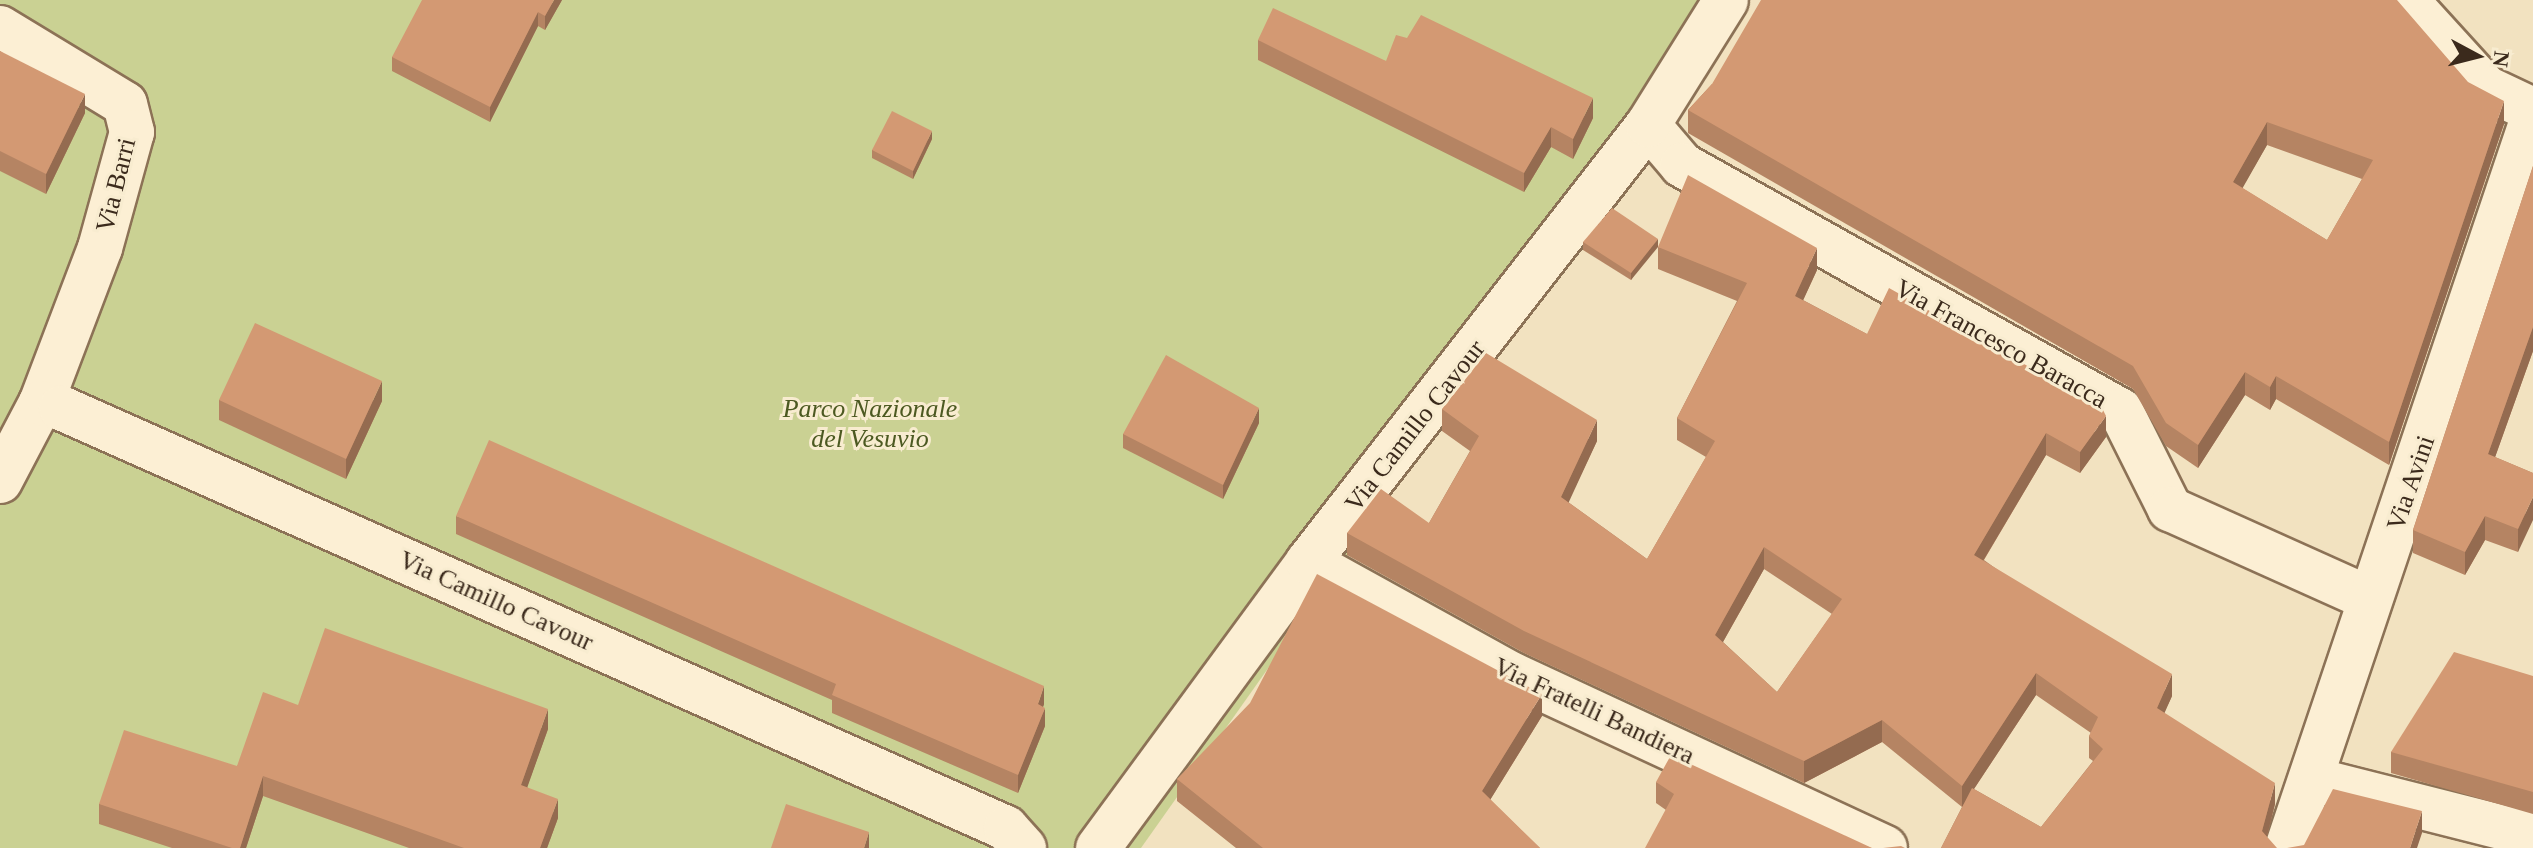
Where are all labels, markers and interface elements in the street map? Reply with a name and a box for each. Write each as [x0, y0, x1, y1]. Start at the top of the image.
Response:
north arrow [2437, 16, 2517, 96]
text: N [2488, 50, 2515, 68]
street label: Via Barri [89, 135, 143, 235]
street label: Via Francesco Baracca [1889, 273, 2113, 415]
street label: Via Camillo Cavour [1338, 334, 1492, 518]
park label: Parco Nazionale del Vesuvio [783, 393, 957, 454]
street label: Via Avini [2380, 431, 2442, 535]
street label: Via Camillo Cavour [394, 544, 598, 658]
street label: Via Fratelli Bandiera [1489, 651, 1699, 771]

